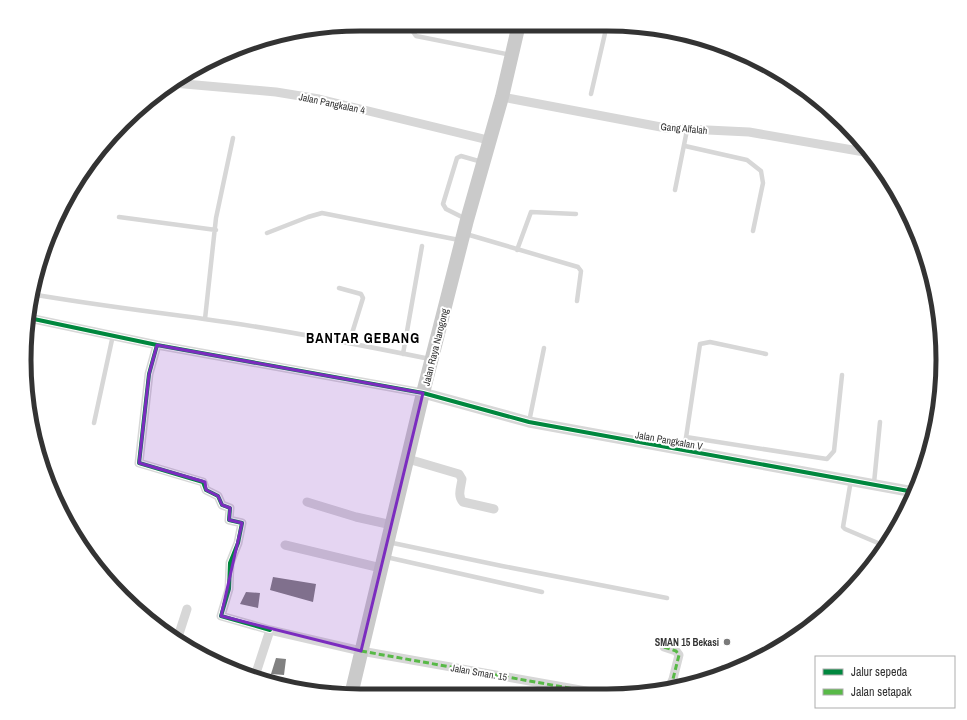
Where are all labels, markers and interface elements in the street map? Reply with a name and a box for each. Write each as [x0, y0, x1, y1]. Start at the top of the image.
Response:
street label: Jalan Pangkalan 4 [298, 90, 367, 117]
street label: Gang Alfalah [660, 120, 708, 137]
street label: Jalan Raya Narogong [420, 307, 451, 387]
district label: BANTAR GEBANG [306, 329, 420, 347]
street label: Jalan Pangkalan V [634, 428, 704, 453]
place label: SMAN 15 Bekasi [655, 636, 719, 649]
marker: SMAN 15 Bekasi [722, 637, 732, 647]
legend [815, 656, 955, 708]
street label: Jalan Sman. 15 [450, 661, 509, 684]
text: Jalur sepeda [851, 664, 908, 680]
text: Jalan setapak [851, 684, 912, 700]

